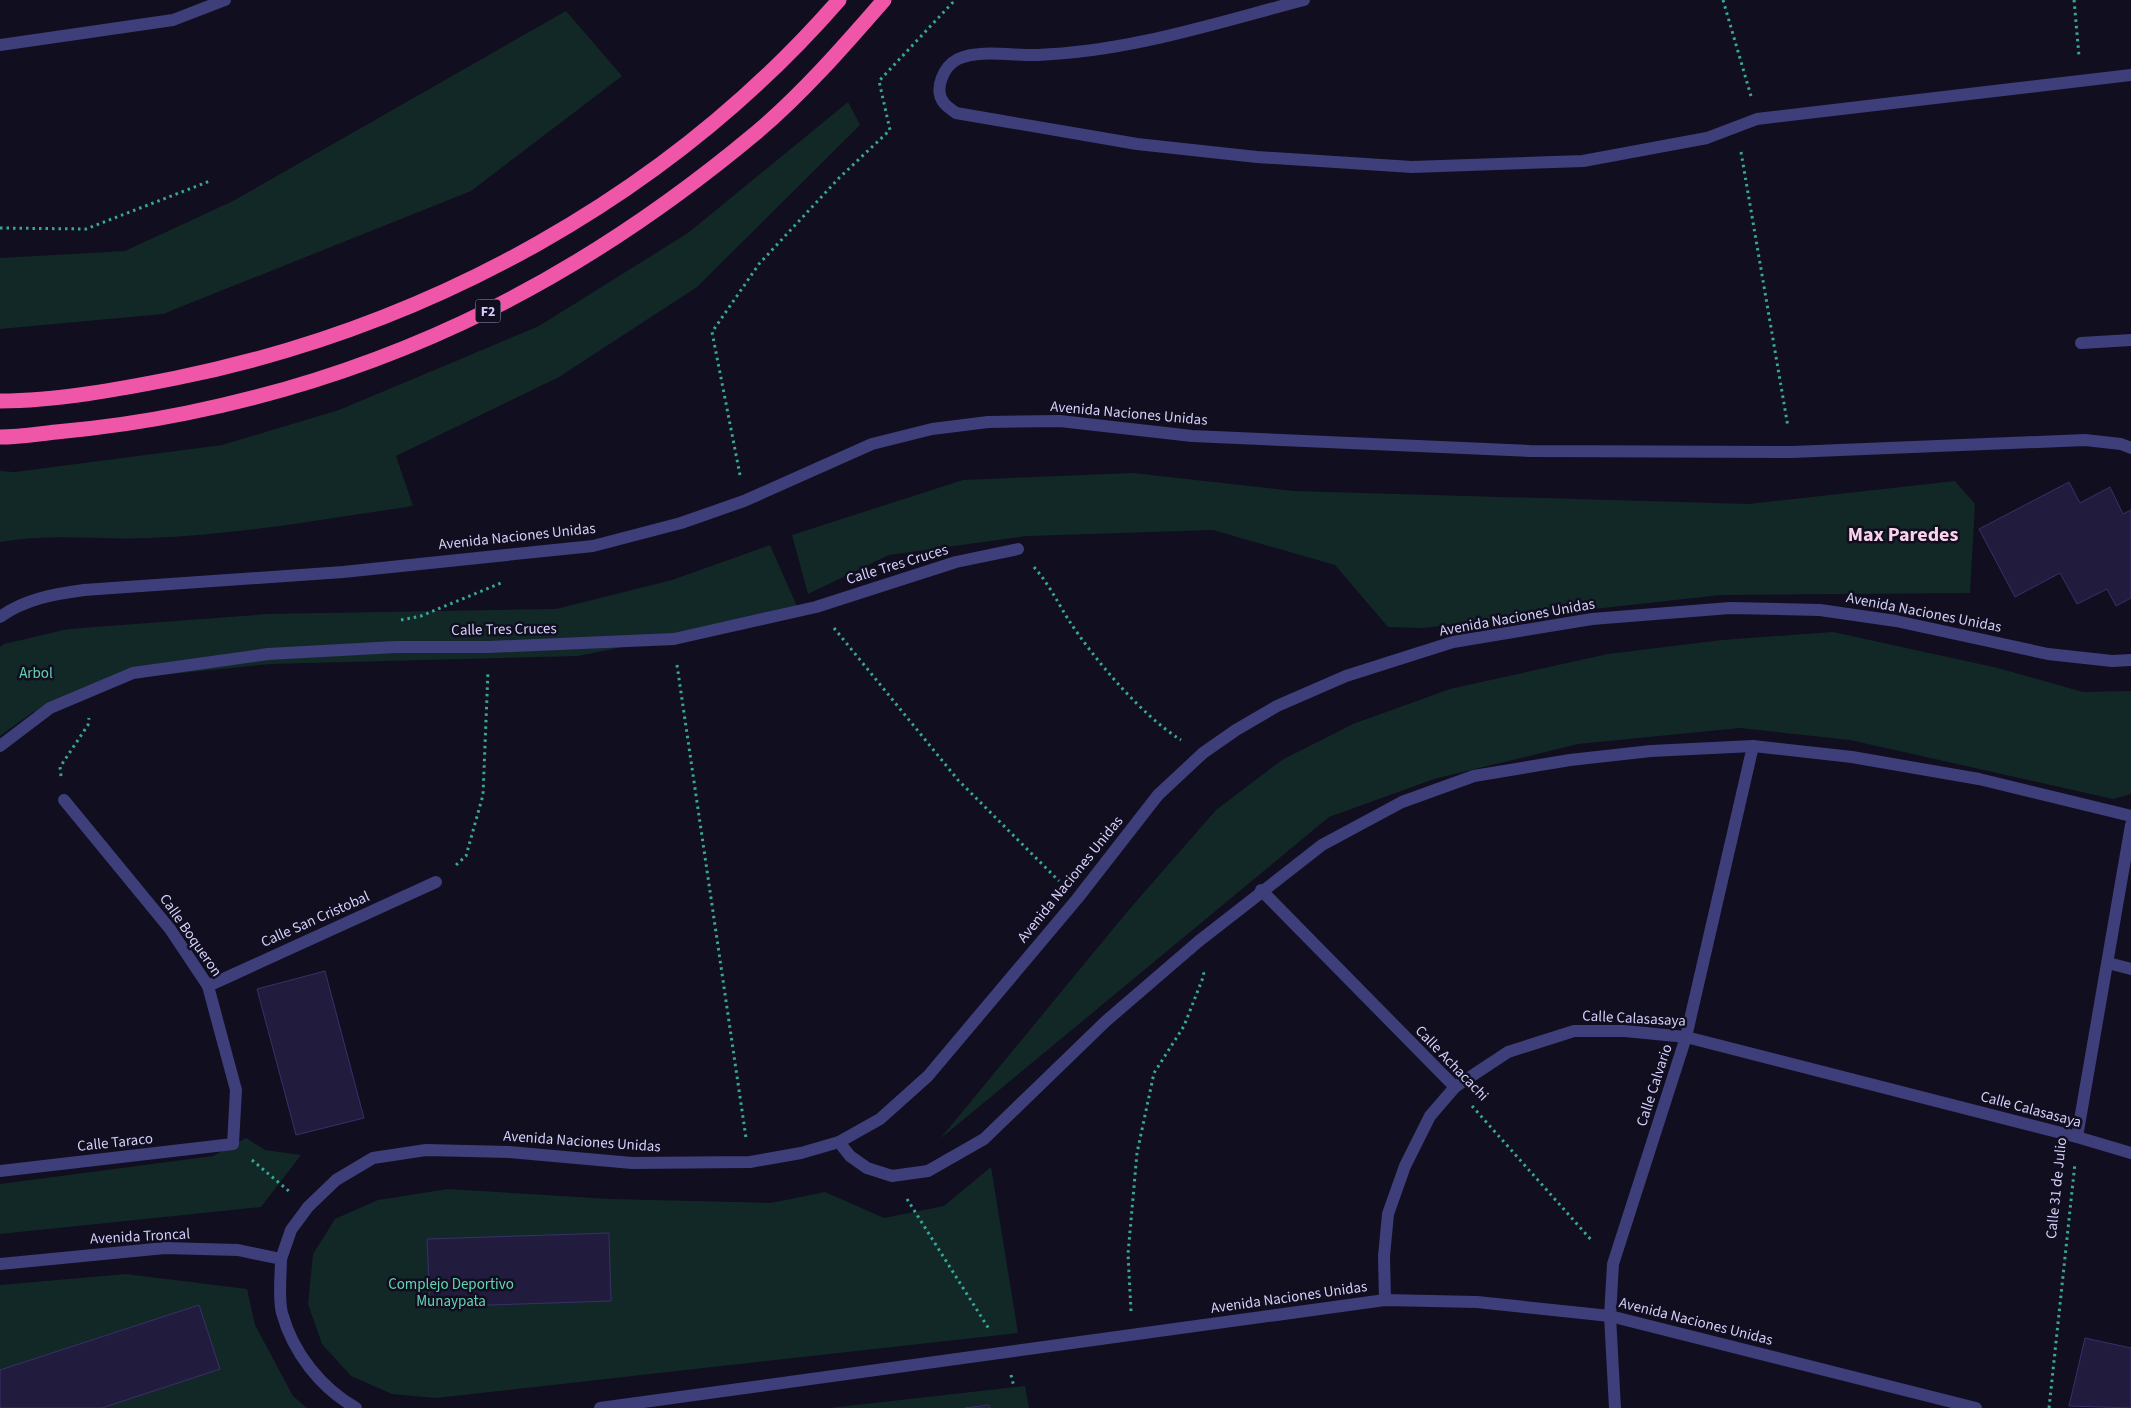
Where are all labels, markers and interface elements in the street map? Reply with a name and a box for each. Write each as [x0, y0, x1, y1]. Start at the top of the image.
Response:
road number: F2 [476, 300, 500, 322]
street label: Avenida Naciones Unidas [1049, 396, 1208, 431]
street label: Avenida Naciones Unidas [437, 518, 597, 555]
district label: Max Paredes [1848, 521, 1958, 549]
street label: Calle Tres Cruces [844, 539, 951, 590]
street label: Avenida Naciones Unidas [1844, 587, 2003, 638]
street label: Avenida Naciones Unidas [1438, 593, 1597, 642]
street label: Calle Tres Cruces [451, 618, 557, 641]
park label: Arbol [19, 663, 53, 684]
street label: Avenida Naciones Unidas [1013, 811, 1128, 947]
street label: Calle San Cristobal [258, 886, 373, 953]
street label: Calle Boqueron [154, 890, 227, 981]
street label: Calle Calasasaya [1582, 1005, 1686, 1032]
street label: Calle Achacachi [1410, 1021, 1493, 1106]
street label: Calle Calvario [1631, 1041, 1678, 1129]
street label: Calle Calasasaya [1978, 1086, 2084, 1133]
street label: Avenida Naciones Unidas [503, 1126, 661, 1157]
street label: Calle Taraco [76, 1128, 154, 1157]
street label: Calle 31 de Julio [2041, 1136, 2072, 1240]
street label: Avenida Troncal [90, 1223, 191, 1250]
park label: Complejo Deportivo Munaypata [388, 1274, 514, 1312]
street label: Avenida Naciones Unidas [1209, 1276, 1369, 1319]
street label: Avenida Naciones Unidas [1617, 1292, 1775, 1351]

